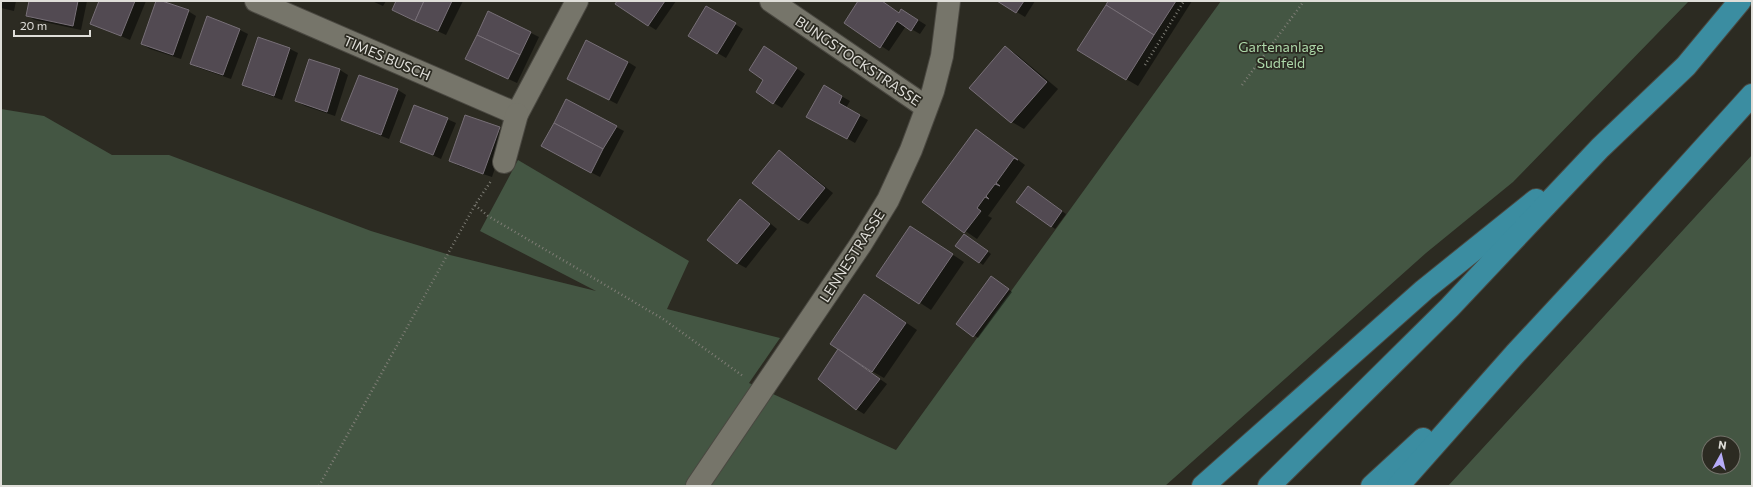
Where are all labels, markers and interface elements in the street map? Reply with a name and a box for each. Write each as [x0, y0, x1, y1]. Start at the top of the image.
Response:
scale bar [14, 12, 90, 38]
street label: BUNGSTOCKSTRASSE [792, 12, 924, 109]
text: 20 m [20, 18, 47, 32]
street label: TIMES BUSCH [341, 32, 433, 84]
park label: Gartenanlage Sudfeld [1238, 38, 1324, 71]
street label: LENNESTRASSE [815, 206, 888, 305]
north arrow [1701, 435, 1741, 475]
text: N [1717, 438, 1727, 452]

